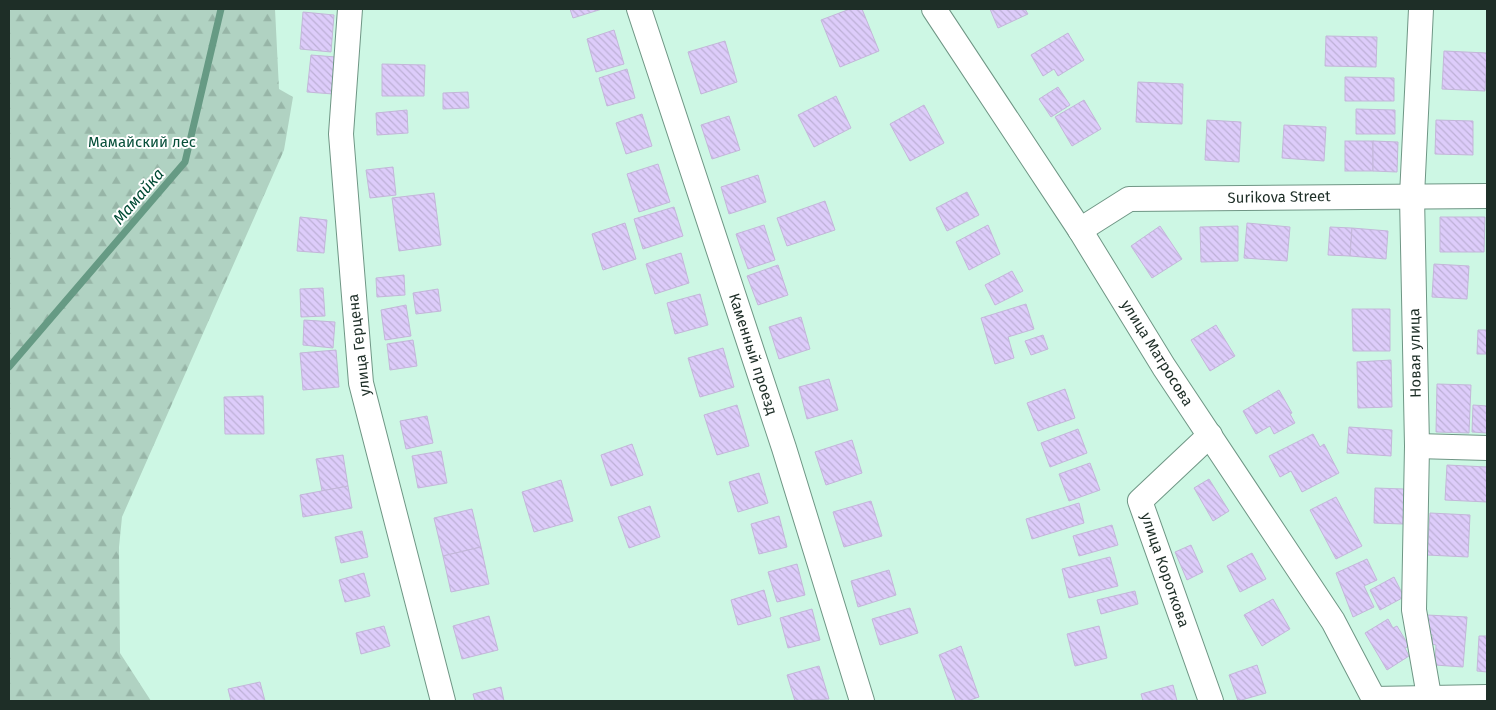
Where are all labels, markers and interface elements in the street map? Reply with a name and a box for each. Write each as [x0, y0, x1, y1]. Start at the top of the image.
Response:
park label: Мамайский лес [88, 133, 196, 151]
water label: Мамайка [109, 164, 168, 228]
street label: Surikova Street [1227, 187, 1331, 207]
street label: Каменный проезд [725, 291, 781, 417]
street label: улица Герцена [344, 293, 374, 397]
street label: улица Матросова [1117, 297, 1197, 409]
street label: Новая улица [1405, 308, 1425, 398]
street label: улица Короткова [1137, 510, 1193, 630]

